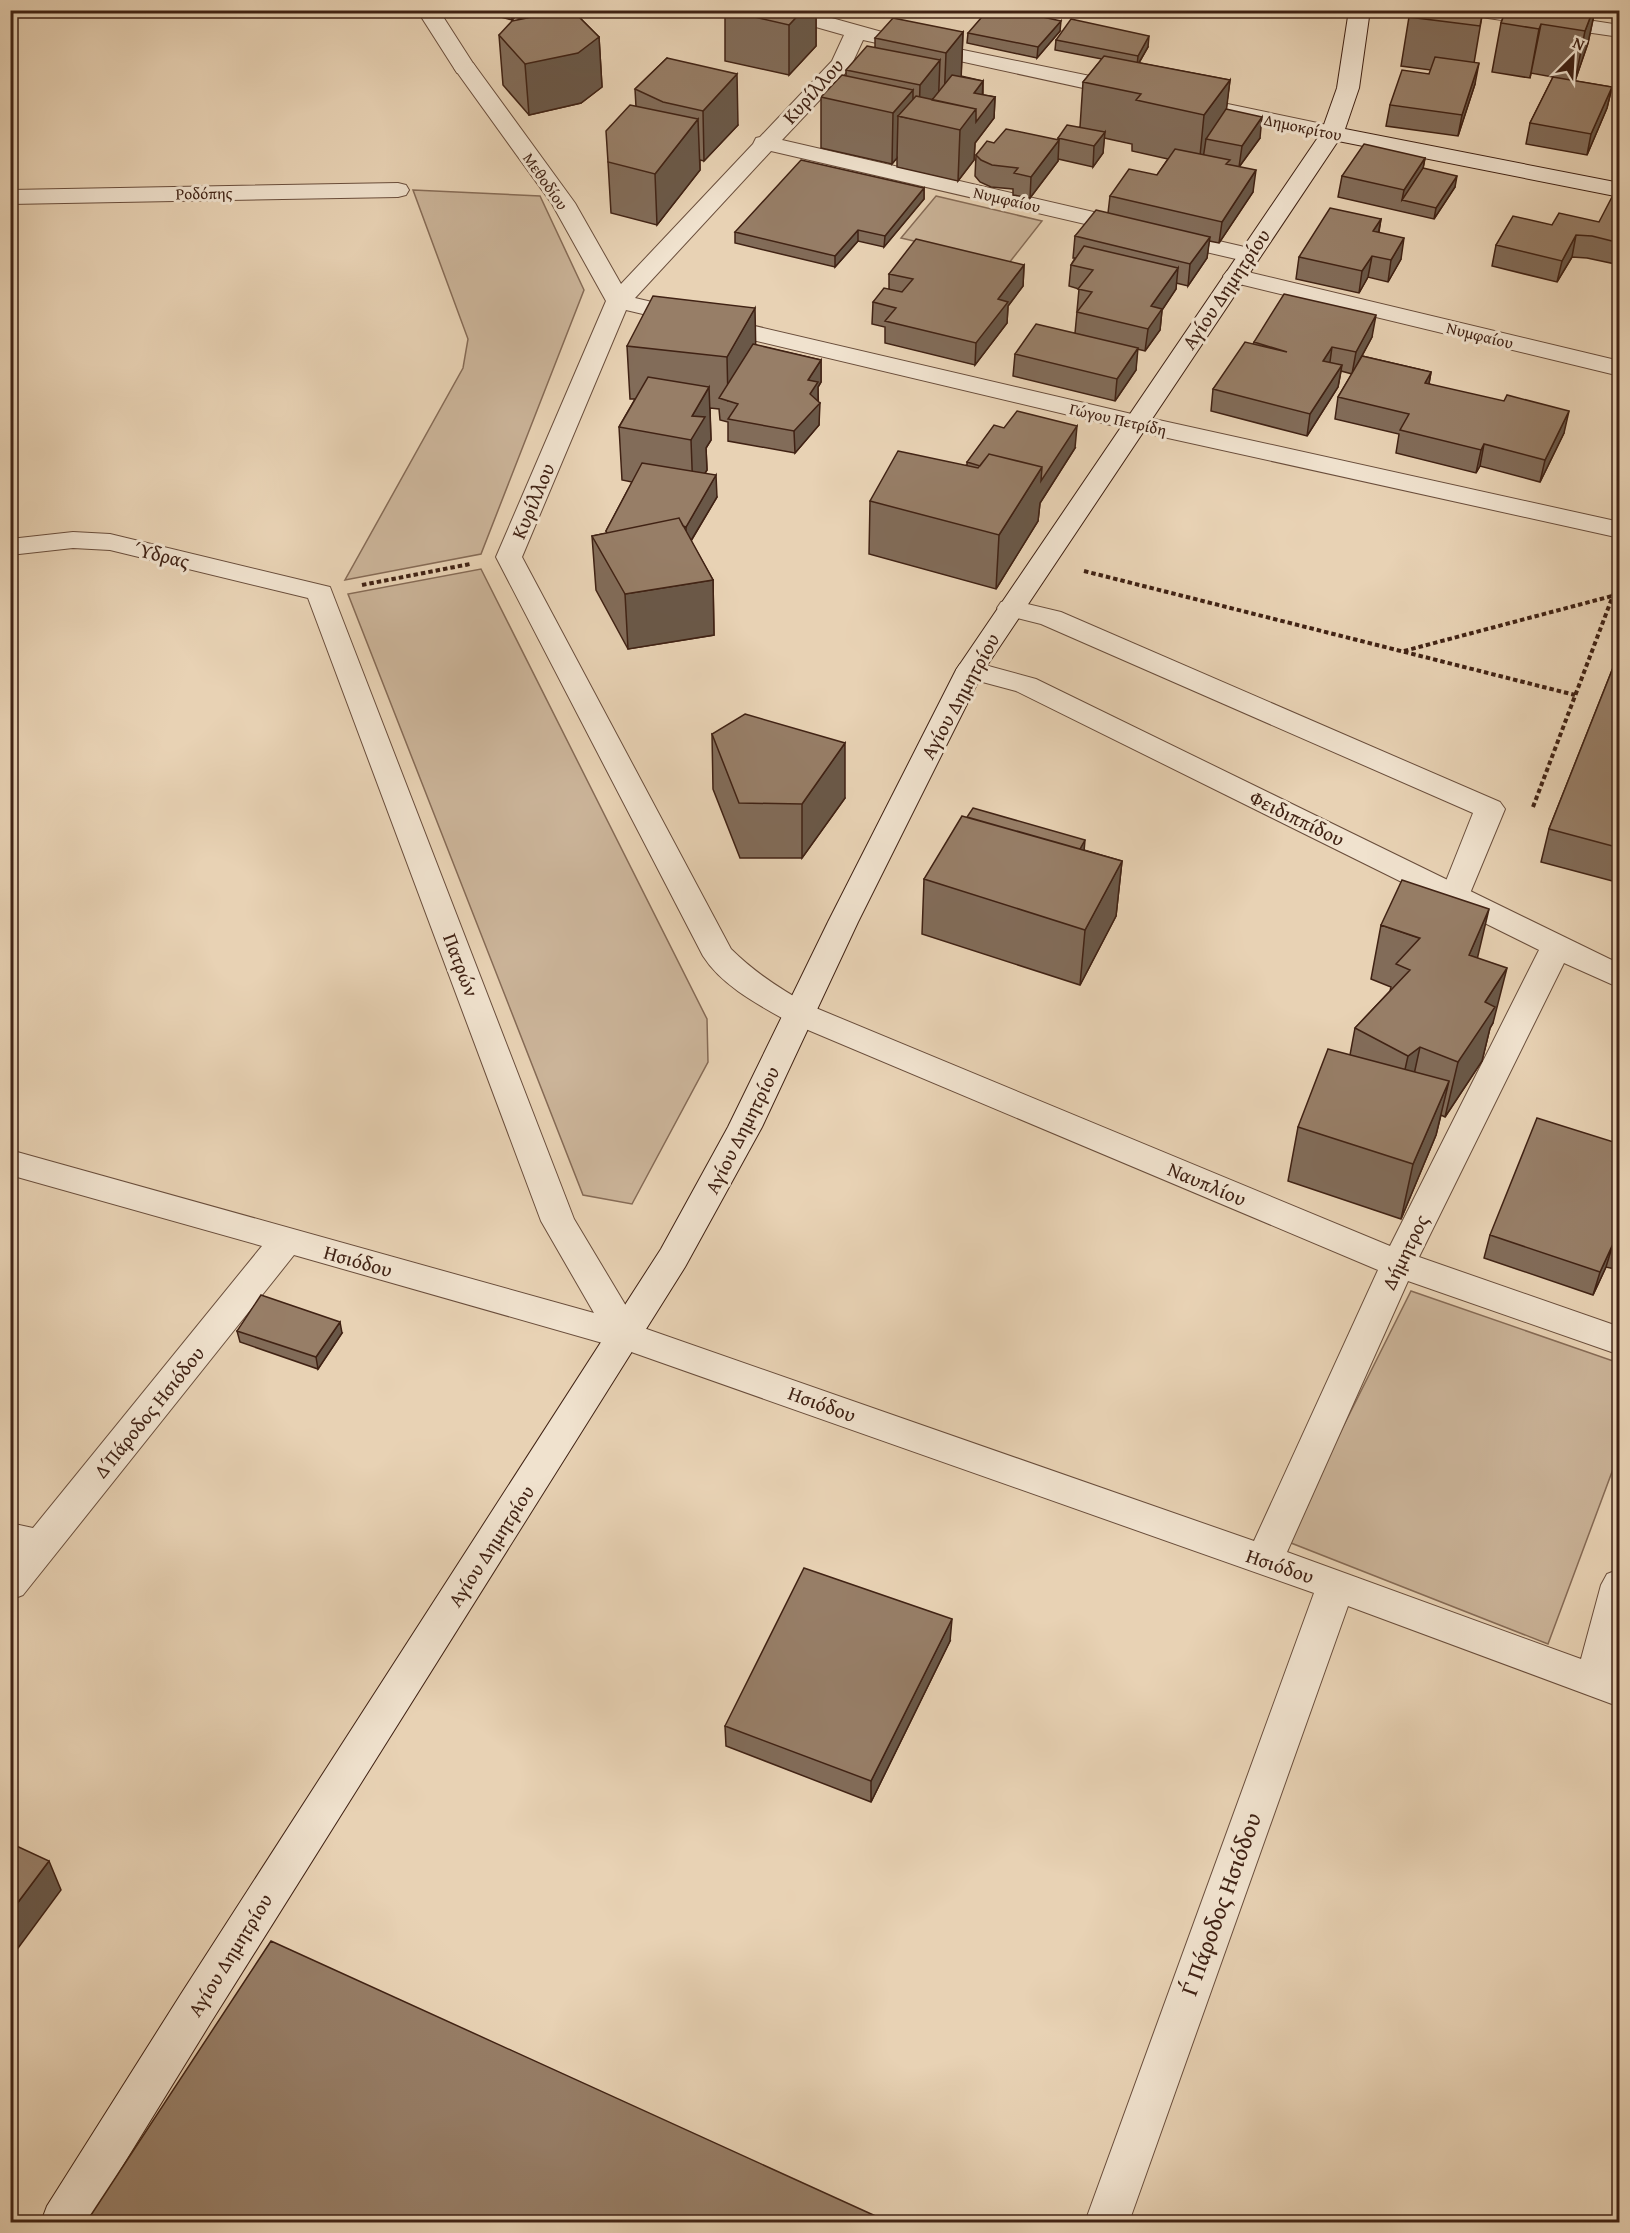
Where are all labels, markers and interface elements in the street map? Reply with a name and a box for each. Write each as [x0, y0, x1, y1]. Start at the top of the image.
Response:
north arrow [1543, 27, 1603, 87]
text: N [1569, 30, 1589, 57]
street label: Κυρίλλου [775, 51, 850, 130]
street label: Δημοκρίτου [1262, 107, 1344, 147]
street label: Μεθοδίου [517, 147, 575, 215]
street label: Νυμφαίου [971, 180, 1043, 218]
street label: Ροδόπης [175, 181, 233, 205]
street label: Αγίου Δημητρίου [1174, 223, 1277, 355]
street label: Νυμφαίου [1444, 315, 1516, 355]
street label: Γώγου Πετρίδη [1067, 396, 1169, 442]
street label: Κυρίλλου [504, 458, 561, 543]
street label: Ύδρας [132, 534, 193, 575]
street label: Αγίου Δημητρίου [913, 627, 1006, 764]
street label: Φειδιππίδου [1245, 782, 1350, 853]
street label: Πατρών [436, 929, 487, 1001]
street label: Αγίου Δημητρίου [697, 1061, 786, 1199]
street label: Ναυπλίου [1164, 1154, 1251, 1213]
street label: Δήμητρος [1374, 1209, 1435, 1294]
street label: Ησιόδου [321, 1237, 396, 1284]
street label: Δ΄ Πάροδος Ησιόδου [86, 1340, 211, 1484]
street label: Ησιόδου [784, 1378, 860, 1429]
street label: Αγίου Δημητρίου [440, 1479, 541, 1612]
street label: Ησιόδου [1242, 1540, 1318, 1591]
street label: Γ΄ Πάροδος Ησιόδου [1171, 1807, 1270, 2000]
street label: Αγίου Δημητρίου [180, 1888, 279, 2022]

